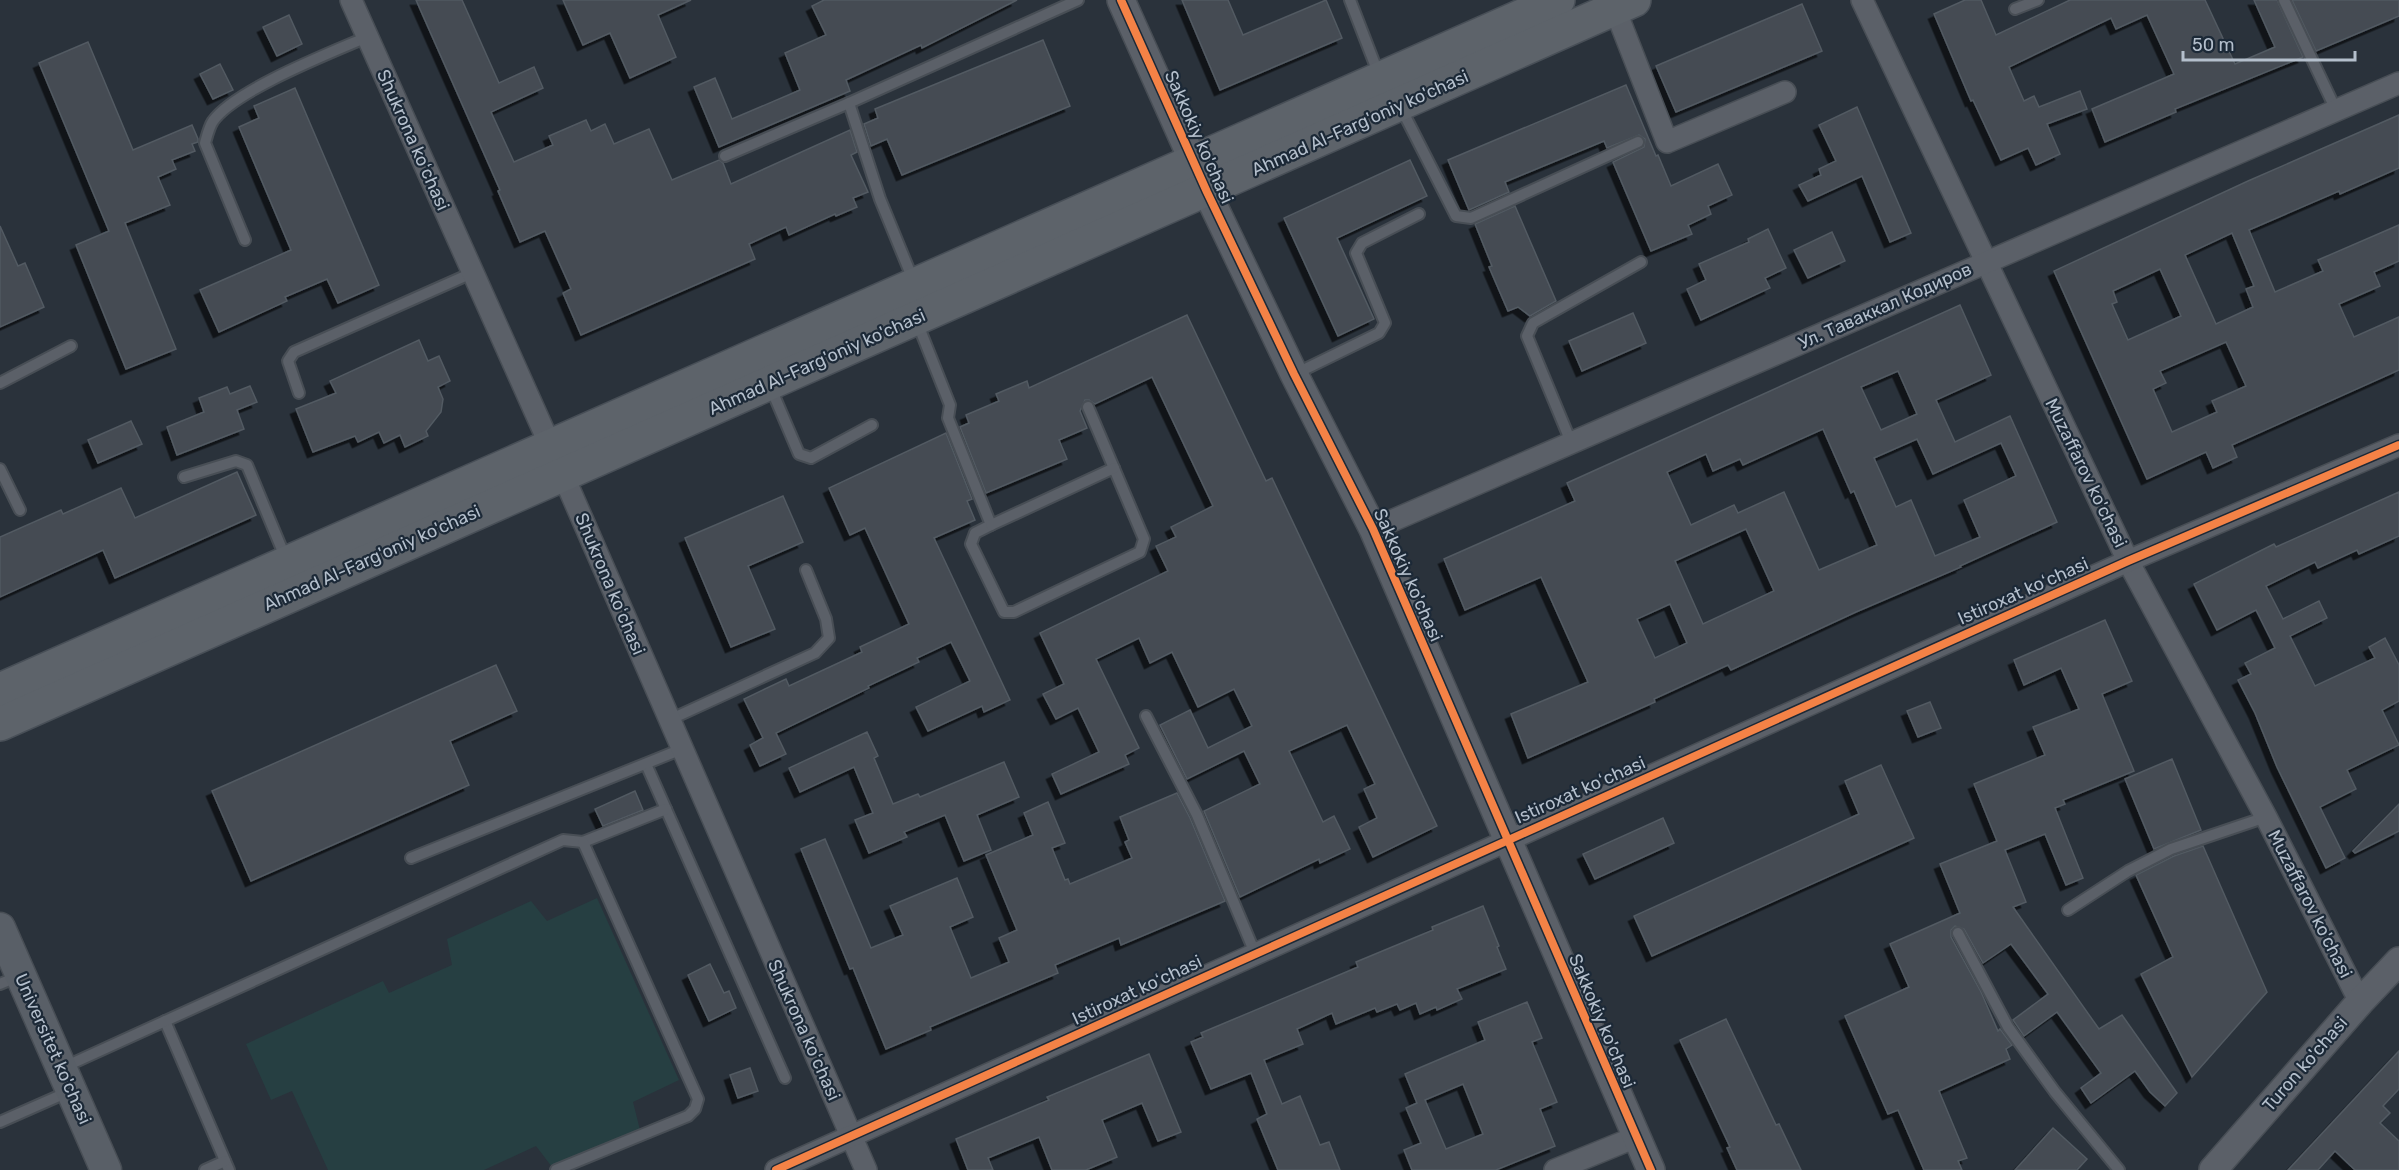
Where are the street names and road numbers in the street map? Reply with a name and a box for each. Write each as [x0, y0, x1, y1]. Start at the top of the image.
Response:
street label: Ahmad Al-Farg'oniy ko'chasi [1248, 65, 1472, 181]
street label: Shukrona koʻchasi [372, 66, 454, 214]
street label: Sakkokiy ko'chasi [1160, 67, 1238, 207]
street label: Ул. Таваккал Кодиров [1795, 258, 1975, 354]
street label: Ahmad Al-Farg'oniy ko'chasi [705, 304, 929, 420]
street label: Muzaffarov ko'chasi [2040, 395, 2132, 551]
street label: Ahmad Al-Farg'oniy ko'chasi [260, 500, 484, 616]
street label: Sakkokiy ko'chasi [1369, 505, 1447, 645]
street label: Shukrona koʻchasi [570, 510, 650, 658]
street label: Istiroxat koʻchasi [1954, 552, 2092, 630]
street label: Istiroxat koʻchasi [1511, 751, 1649, 829]
street label: Muzaffarov ko'chasi [2263, 826, 2357, 982]
street label: Istiroxat koʻchasi [1069, 950, 1205, 1030]
street label: Sakkokiy ko'chasi [1564, 951, 1640, 1091]
street label: Shukrona koʻchasi [763, 956, 845, 1104]
street label: Universitet ko'chasi [10, 970, 96, 1128]
street label: Turon ko'chasi [2258, 1012, 2352, 1116]

